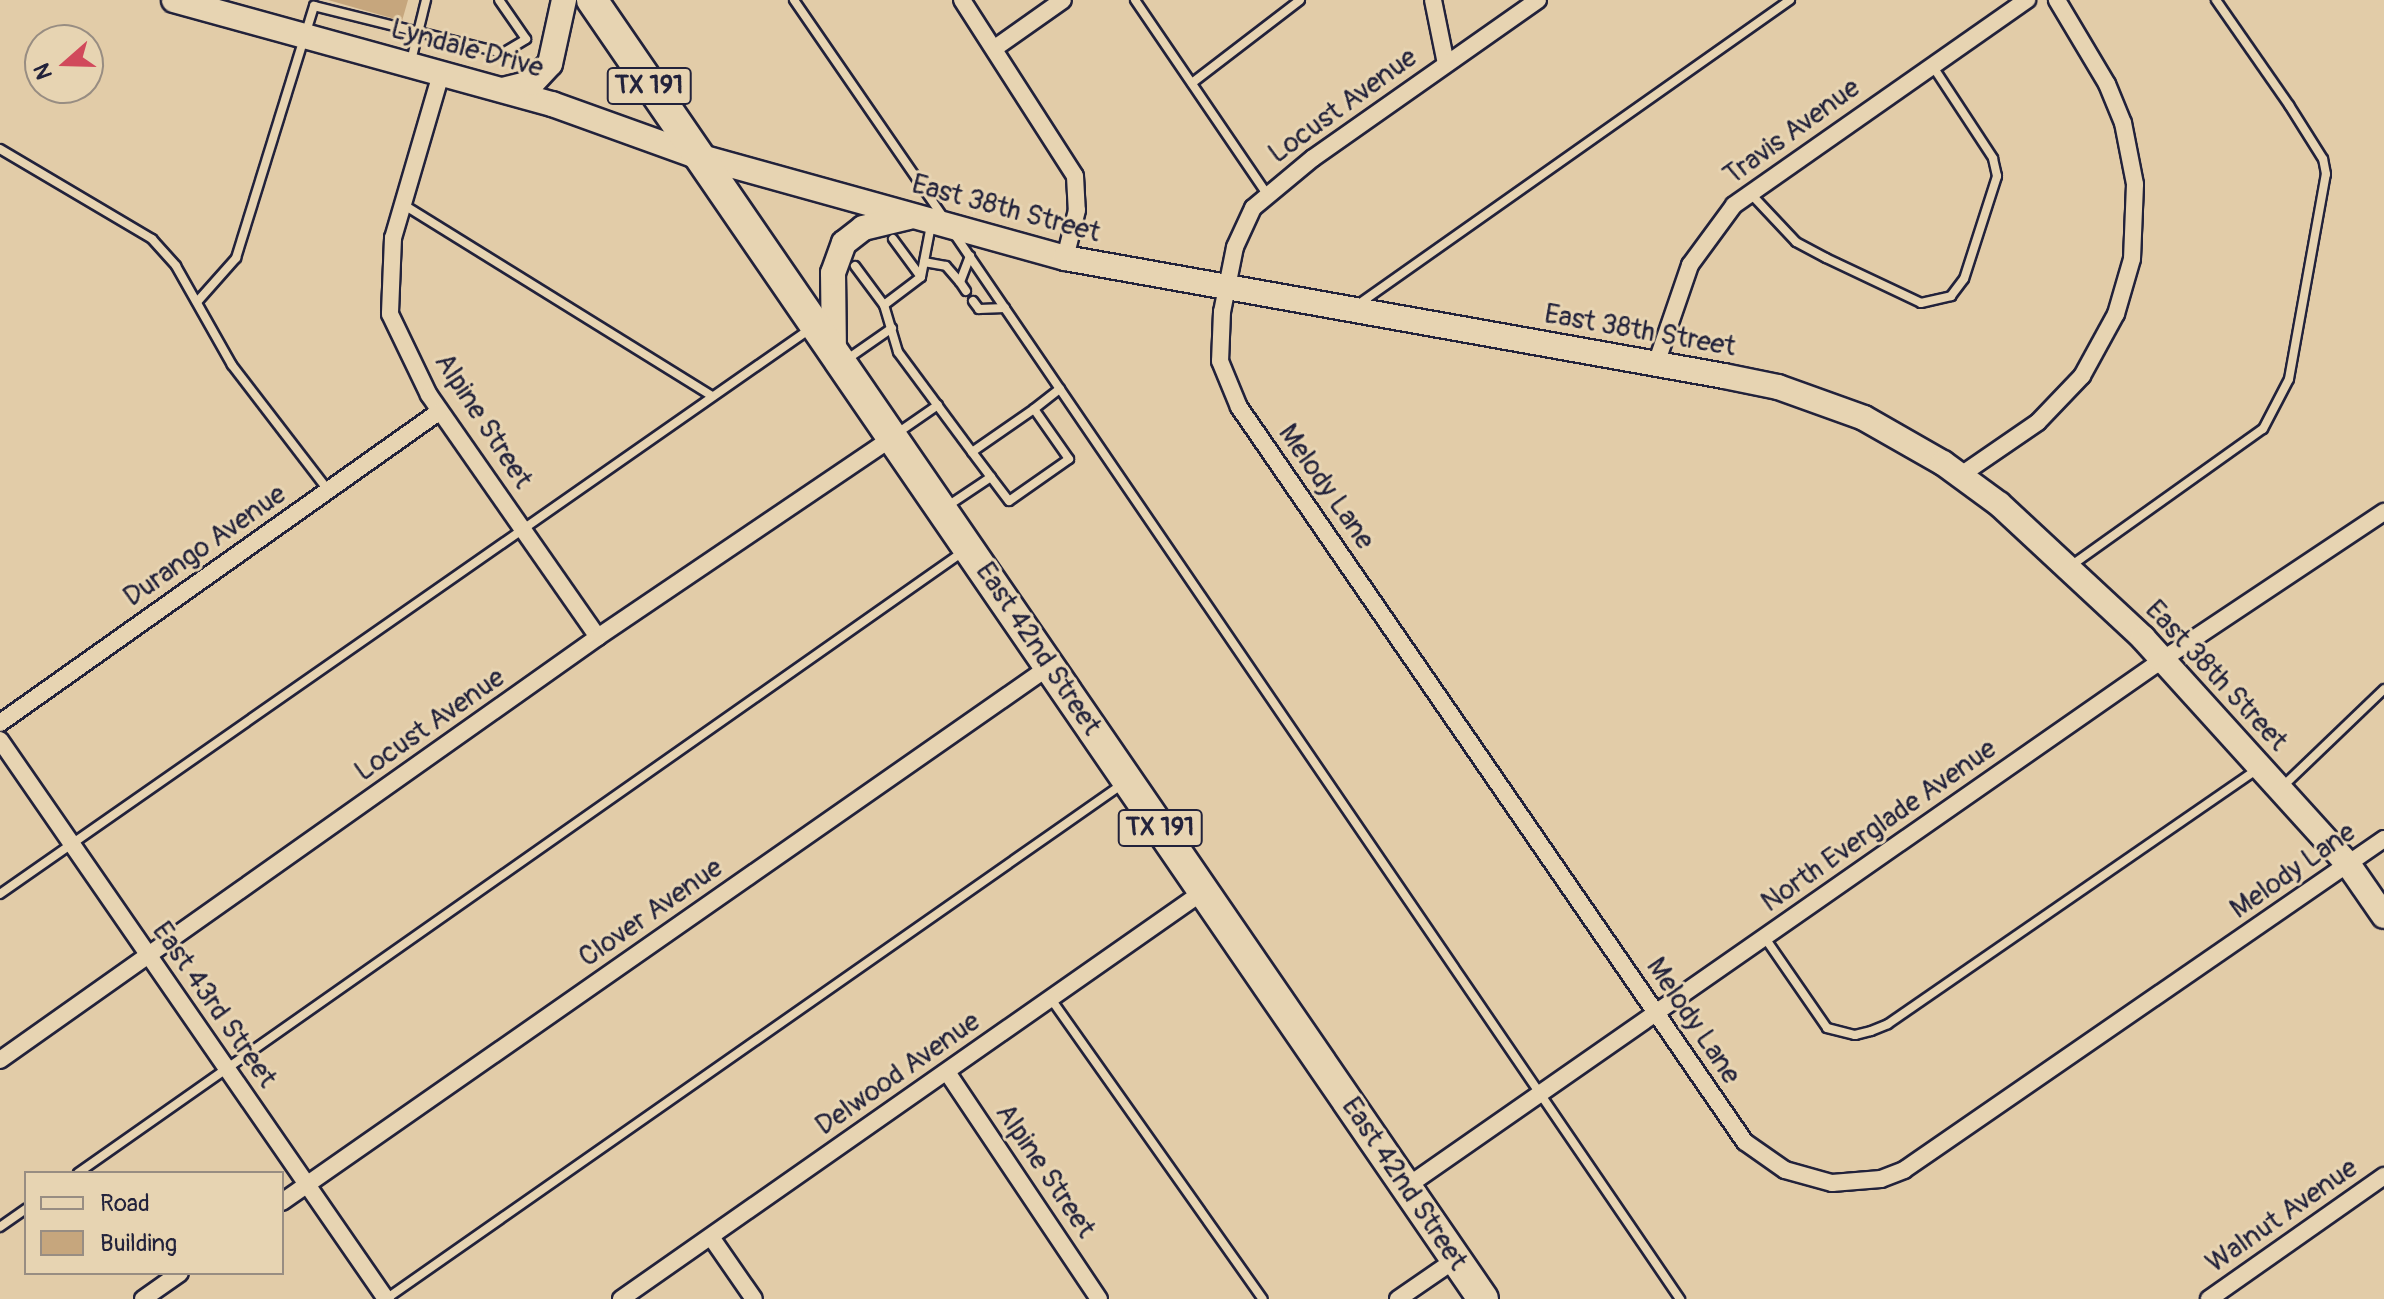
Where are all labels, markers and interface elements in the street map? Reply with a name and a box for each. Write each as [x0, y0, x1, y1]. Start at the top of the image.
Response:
street label: Lyndale Drive [387, 12, 547, 86]
north arrow [24, 24, 104, 104]
street label: Locust Avenue [1262, 41, 1424, 171]
text: N [28, 60, 59, 83]
road number: TX 191 [605, 64, 693, 108]
street label: Travis Avenue [1717, 71, 1867, 193]
street label: East 38th Street [908, 168, 1104, 250]
street label: East 38th Street [1542, 298, 1738, 364]
street label: Alpine Street [427, 347, 539, 495]
street label: Melody Lane [1271, 418, 1381, 556]
street label: Durango Avenue [117, 478, 293, 614]
street label: East 42nd Street [968, 556, 1108, 742]
street label: East 38th Street [2138, 594, 2294, 758]
street label: Locust Avenue [349, 661, 511, 789]
street label: North Everglade Avenue [1755, 732, 2003, 920]
road number: TX 191 [1116, 806, 1204, 850]
street label: Melody Lane [2224, 816, 2362, 926]
street label: Clover Avenue [573, 851, 729, 975]
street label: East 43rd Street [144, 916, 284, 1094]
street label: Melody Lane [1639, 951, 1747, 1091]
street label: Delwood Avenue [809, 1005, 987, 1143]
street label: East 42nd Street [1334, 1091, 1474, 1277]
street label: Alpine Street [988, 1098, 1102, 1244]
street label: Walnut Avenue [2200, 1151, 2364, 1281]
legend [24, 1171, 284, 1275]
text: Road [100, 1189, 150, 1218]
text: Building [100, 1229, 177, 1258]

